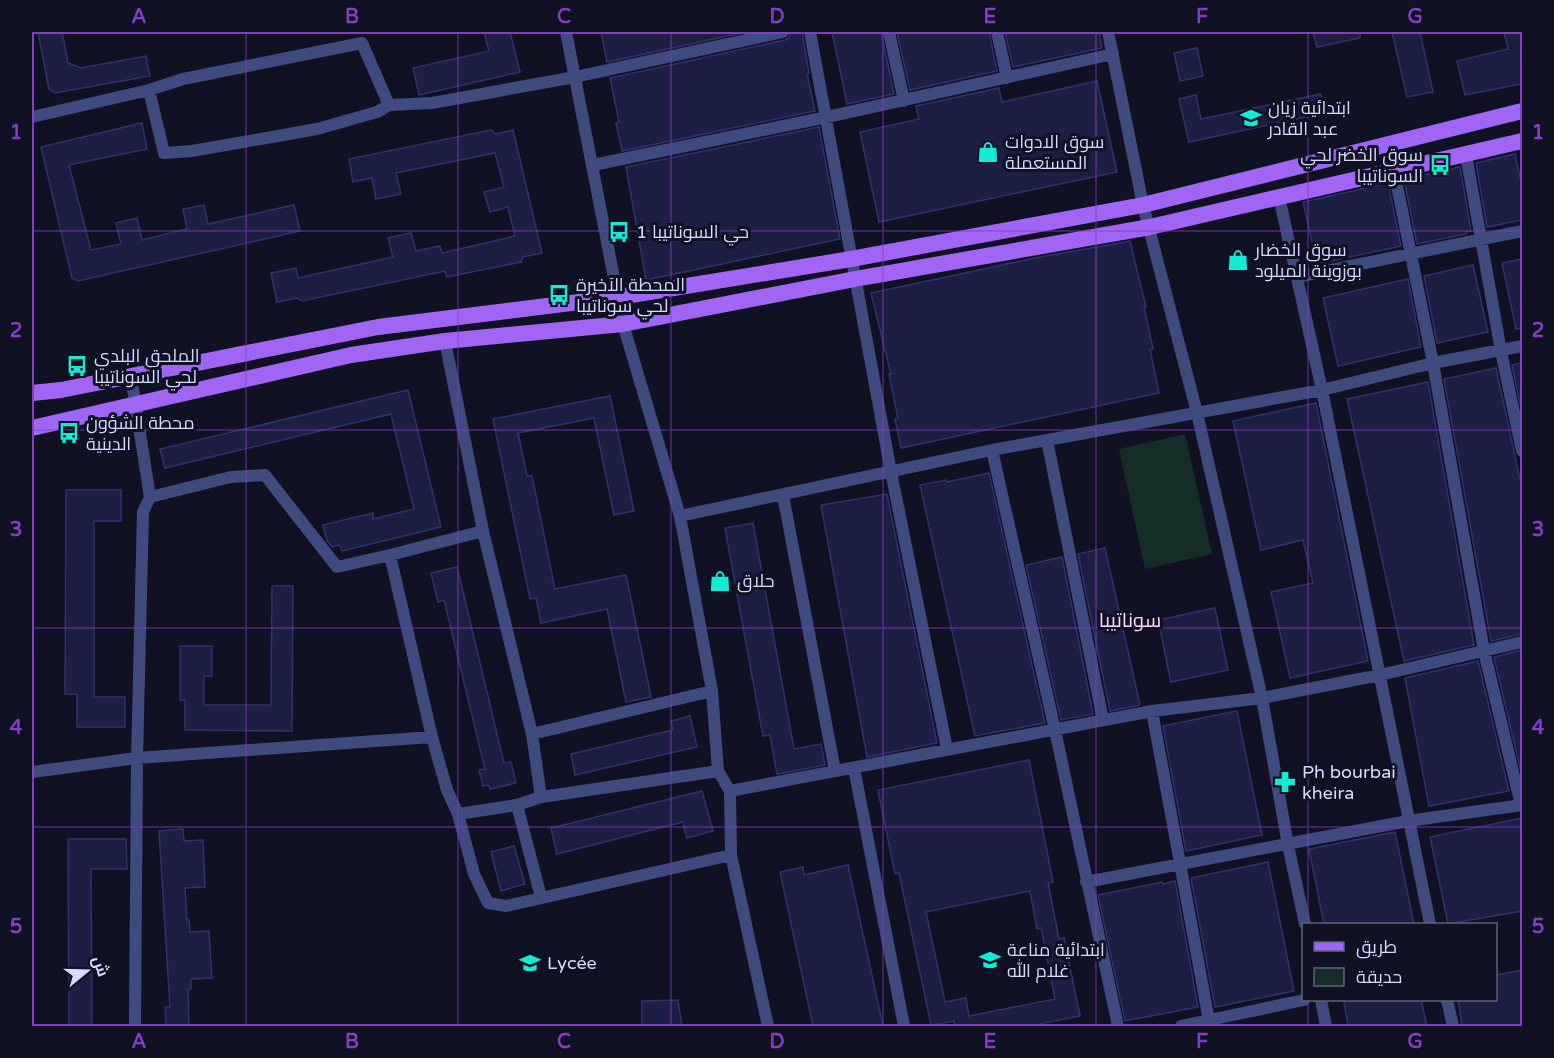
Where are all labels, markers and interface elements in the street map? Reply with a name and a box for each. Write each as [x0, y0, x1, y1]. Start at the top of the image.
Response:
text: A [132, 5, 147, 29]
text: B [345, 5, 359, 29]
text: C [557, 5, 571, 29]
text: D [769, 5, 785, 29]
text: E [984, 5, 997, 29]
text: F [1196, 5, 1208, 29]
text: G [1407, 5, 1423, 29]
place label: ابتدائية زيان عبد القادر [1267, 97, 1351, 140]
school or university icon: ابتدائية زيان عبد القادر [1239, 106, 1263, 130]
text: 1 [10, 121, 22, 145]
text: 1 [1532, 121, 1544, 145]
place label: سوق الادوات المستعملة [1005, 131, 1105, 174]
shop icon: سوق الادوات المستعملة [976, 140, 1000, 164]
place label: سوق الخضر لحي السوناتيبا [1300, 144, 1423, 187]
bus stop icon: سوق الخضر لحي السوناتيبا [1428, 153, 1452, 177]
bus stop icon: حي السوناتيبا 1 [607, 220, 631, 244]
place label: حي السوناتيبا 1 [636, 221, 749, 246]
place label: سوق الخضار بوزوينة الميلود [1254, 239, 1362, 282]
shop icon: سوق الخضار بوزوينة الميلود [1226, 248, 1250, 272]
place label: المحطة الآخيرة لحي سوناتيبا [576, 274, 685, 320]
bus stop icon: المحطة الآخيرة لحي سوناتيبا [547, 283, 571, 307]
text: 2 [10, 319, 22, 343]
text: 2 [1532, 319, 1544, 343]
place label: الملحق البلدي لحي السوناتيبا [94, 345, 199, 391]
bus stop icon: الملحق البلدي لحي السوناتيبا [65, 354, 89, 378]
place label: محطة الشؤون الدينية [86, 412, 194, 455]
bus stop icon: محطة الشؤون الدينية [57, 421, 81, 445]
text: 3 [10, 518, 22, 542]
text: 3 [1532, 518, 1544, 542]
shop icon: حلاق [708, 569, 732, 593]
place label: حلاق [737, 570, 775, 593]
district label: سوناتيبا [1099, 609, 1161, 633]
text: 4 [10, 716, 23, 740]
text: 4 [1532, 716, 1545, 740]
place label: Ph bourbai kheira [1302, 761, 1396, 804]
pharmacy icon: Ph bourbai kheira [1273, 770, 1297, 794]
text: 5 [10, 915, 22, 939]
text: 5 [1532, 915, 1544, 939]
legend [1302, 923, 1497, 1001]
text: طريق [1356, 936, 1397, 959]
place label: ابتدائية مناعة غلام الله [1007, 939, 1105, 983]
north arrow [57, 941, 117, 1001]
school or university icon: ابتدائية مناعة غلام الله [978, 948, 1002, 972]
school or university icon: Lycée [518, 951, 542, 975]
place label: Lycée [547, 952, 597, 974]
text: ش [87, 953, 113, 979]
text: حديقة [1356, 966, 1402, 988]
text: A [132, 1030, 147, 1054]
text: B [345, 1030, 359, 1054]
text: C [557, 1030, 571, 1054]
text: D [769, 1030, 785, 1054]
text: E [984, 1030, 997, 1054]
text: F [1196, 1030, 1208, 1054]
text: G [1407, 1030, 1423, 1054]

